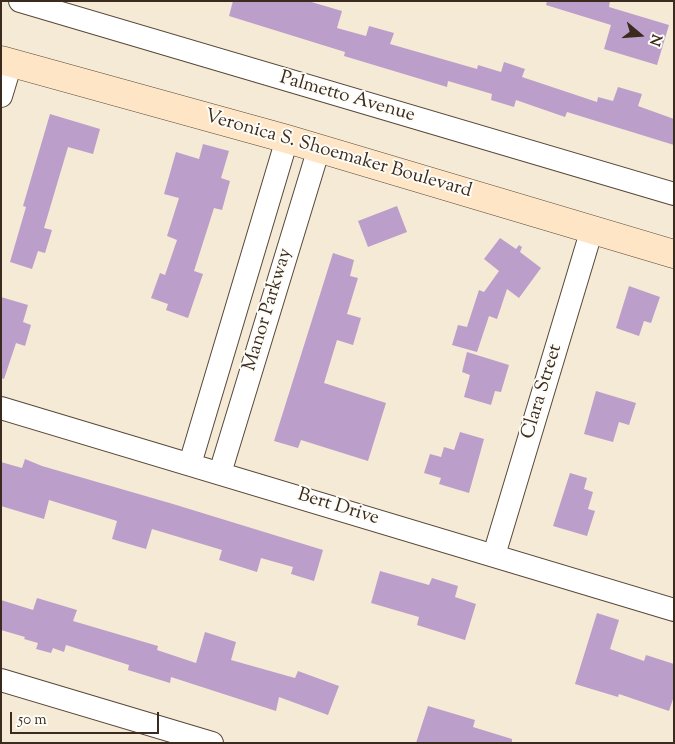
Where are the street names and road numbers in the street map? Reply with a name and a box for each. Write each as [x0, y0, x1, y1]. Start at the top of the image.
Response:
street label: Palmetto Avenue [277, 68, 417, 128]
street label: Veronica S. Shoemaker Boulevard [202, 106, 474, 204]
street label: Manor Parkway [240, 246, 298, 374]
street label: Clara Street [518, 342, 568, 442]
street label: Bert Drive [294, 485, 382, 531]

